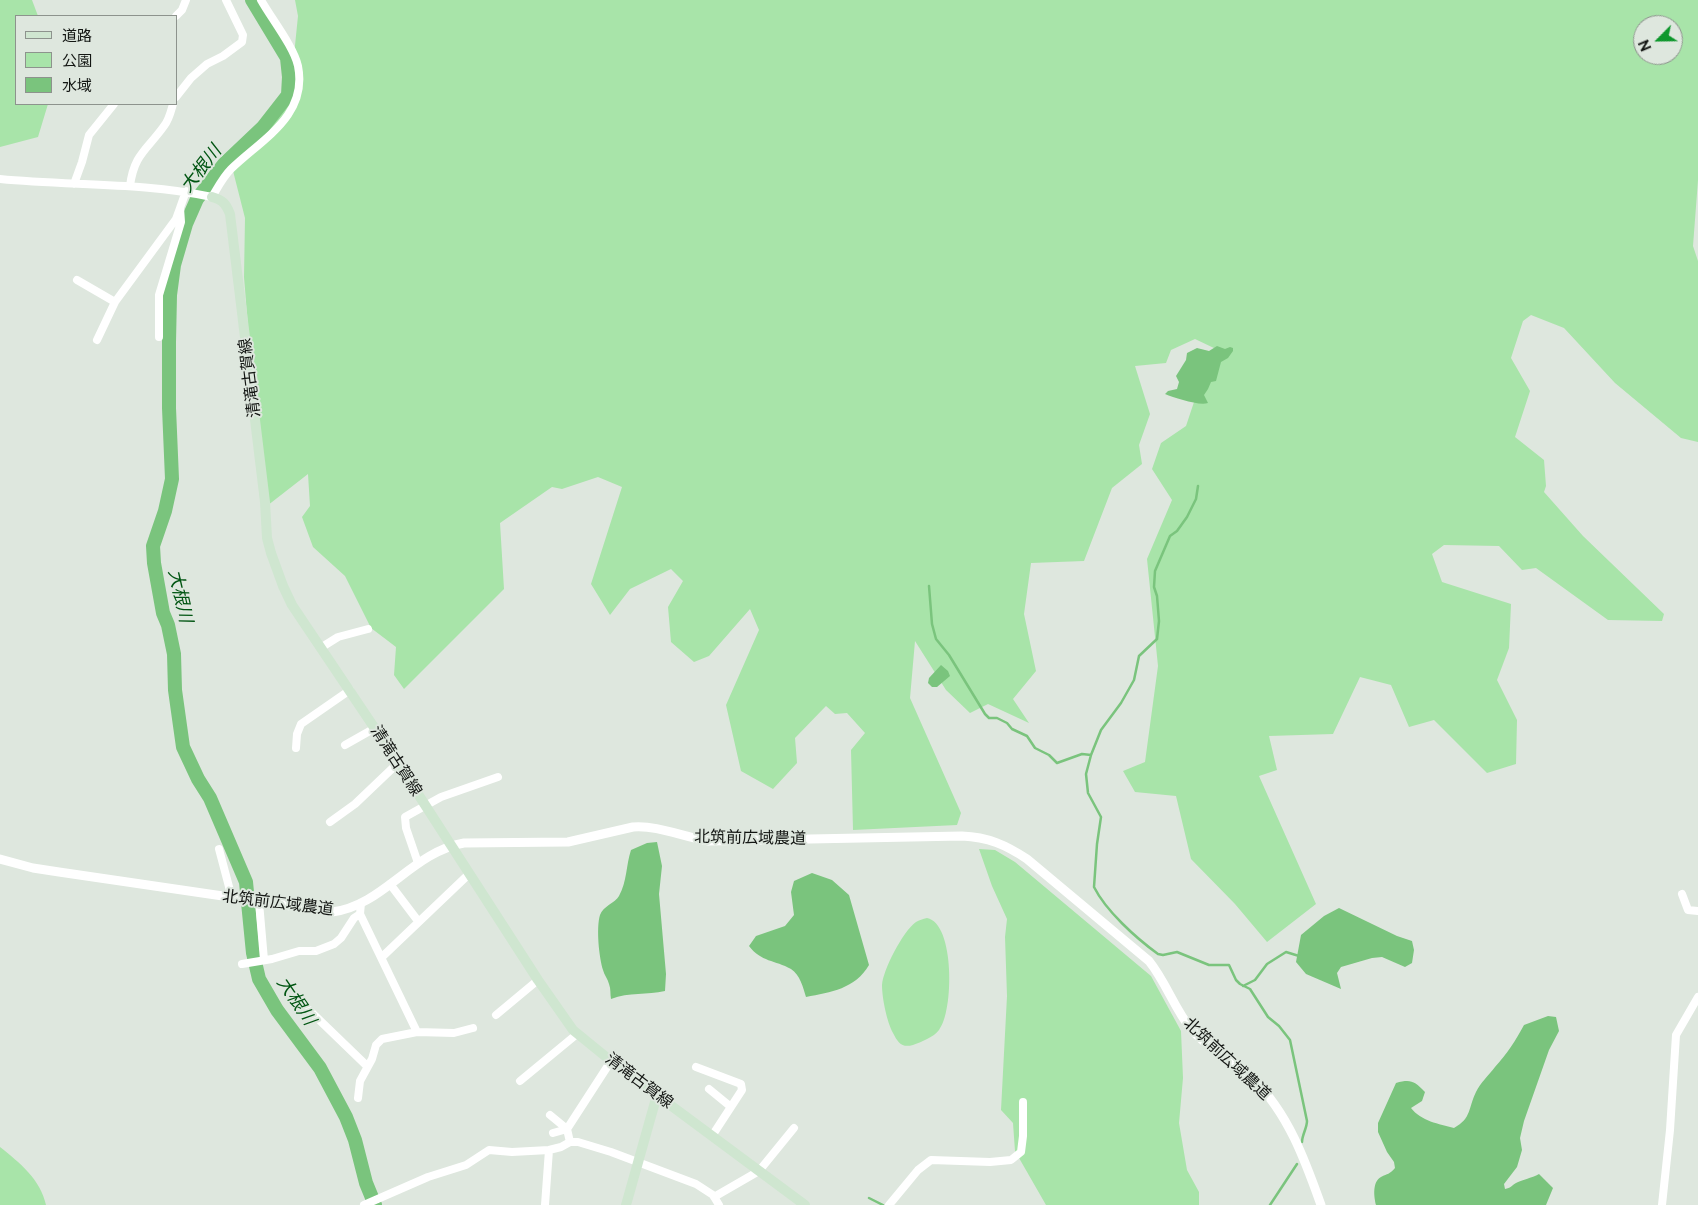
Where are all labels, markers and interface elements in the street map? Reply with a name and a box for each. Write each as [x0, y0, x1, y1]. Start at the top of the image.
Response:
legend [15, 15, 178, 105]
north arrow [1633, 15, 1683, 65]
text: 道路 [62, 27, 92, 45]
text: N [1636, 37, 1655, 54]
text: 公園 [62, 52, 92, 70]
text: 水域 [62, 77, 92, 95]
water label: 大根川 [176, 141, 226, 197]
street label: 清滝古賀線 [236, 337, 264, 419]
water label: 大根川 [163, 567, 197, 625]
street label: 清滝古賀線 [366, 722, 426, 800]
street label: 北筑前広域農道 [694, 827, 806, 849]
street label: 北筑前広域農道 [221, 887, 335, 919]
water label: 大根川 [272, 973, 320, 1029]
street label: 北筑前広域農道 [1179, 1014, 1275, 1104]
street label: 清滝古賀線 [601, 1049, 677, 1113]

